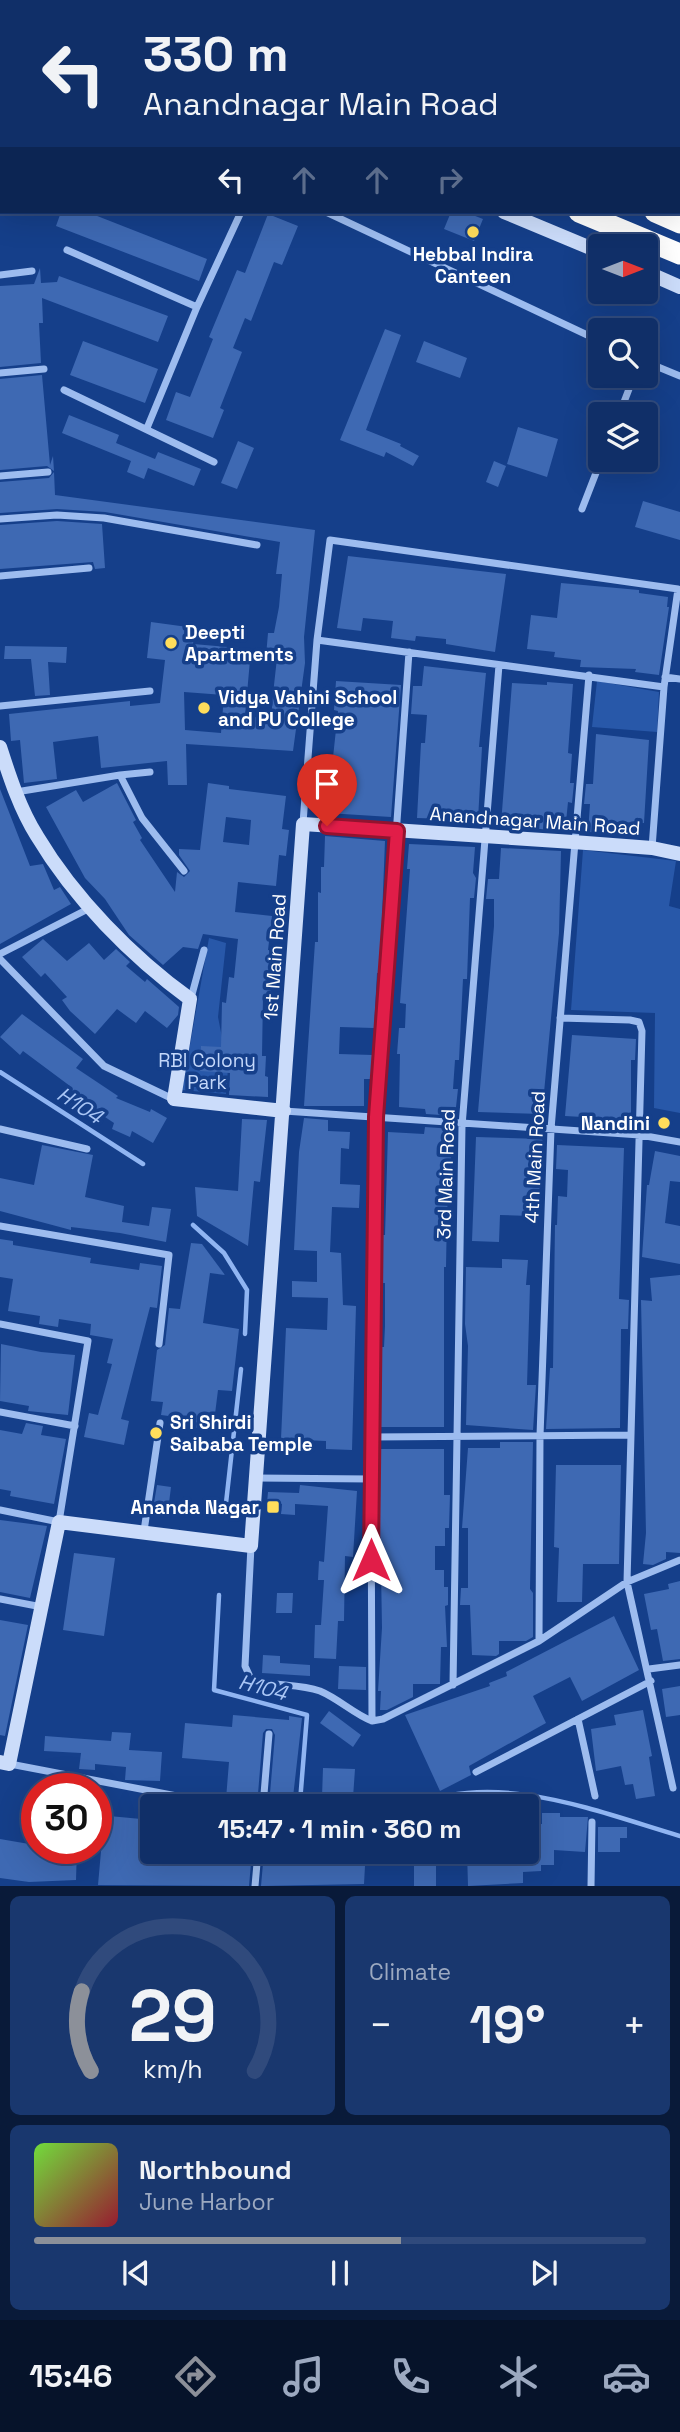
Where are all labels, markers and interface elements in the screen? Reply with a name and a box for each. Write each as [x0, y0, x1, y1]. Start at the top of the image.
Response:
text: 330 m [143, 23, 289, 85]
icon: left [28, 28, 119, 119]
text: Anandnagar Main Road [143, 84, 499, 124]
icon: left [212, 161, 250, 199]
icon: ahead [285, 161, 323, 199]
icon: ahead [358, 161, 396, 199]
icon: right [431, 161, 469, 199]
marker: Hebbal Indira Canteen [465, 224, 481, 240]
north arrow [588, 234, 658, 304]
map controls [588, 234, 658, 472]
place label: Hebbal Indira Canteen [413, 242, 533, 289]
button: search [588, 318, 658, 388]
button: layers [588, 402, 658, 472]
place label: Deepti Apartments [185, 620, 294, 667]
marker: Deepti Apartments [163, 635, 179, 651]
place label: Vidya Vahini School and PU College [218, 685, 397, 732]
marker: Vidya Vahini School and PU College [196, 700, 212, 716]
pin [297, 754, 357, 826]
icon: arrive [308, 765, 346, 803]
street label: Anandnagar Main Road [429, 801, 641, 841]
street label: 1st Main Road [258, 893, 292, 1021]
park label: RBI Colony Park [158, 1048, 256, 1095]
water label: H104 [52, 1080, 109, 1130]
street label: 4th Main Road [519, 1090, 551, 1224]
street label: 3rd Main Road [431, 1108, 461, 1240]
place label: Nandini [581, 1111, 650, 1136]
marker: Nandini [656, 1115, 672, 1131]
place label: Sri Shirdi Saibaba Temple [170, 1410, 313, 1457]
marker: Sri Shirdi Saibaba Temple [148, 1425, 164, 1441]
place label: Ananda Nagar [130, 1495, 259, 1520]
marker: Ananda Nagar [265, 1499, 281, 1515]
position arrow [334, 1523, 408, 1597]
water label: H104 [236, 1668, 291, 1707]
speed limit sign: 30 [21, 1773, 112, 1864]
text: 15:47 · 1 min · 360 m [218, 1812, 461, 1846]
text: Climate [369, 1957, 451, 1987]
text: 29 [129, 1970, 216, 2063]
text: 19° [469, 1992, 546, 2058]
text: − [369, 2001, 393, 2049]
text: + [622, 2001, 646, 2049]
text: km/h [143, 2053, 202, 2085]
text: Northbound [139, 2153, 292, 2187]
text: June Harbor [139, 2187, 274, 2217]
icon: previous [117, 2254, 155, 2292]
icon: pause [321, 2254, 359, 2292]
icon: next [525, 2254, 563, 2292]
icon: directions [171, 2352, 220, 2401]
icon: music [279, 2352, 328, 2401]
icon: phone [386, 2352, 435, 2401]
icon: climate [494, 2352, 543, 2401]
icon: car [602, 2352, 651, 2401]
text: 15:46 [29, 2356, 113, 2396]

